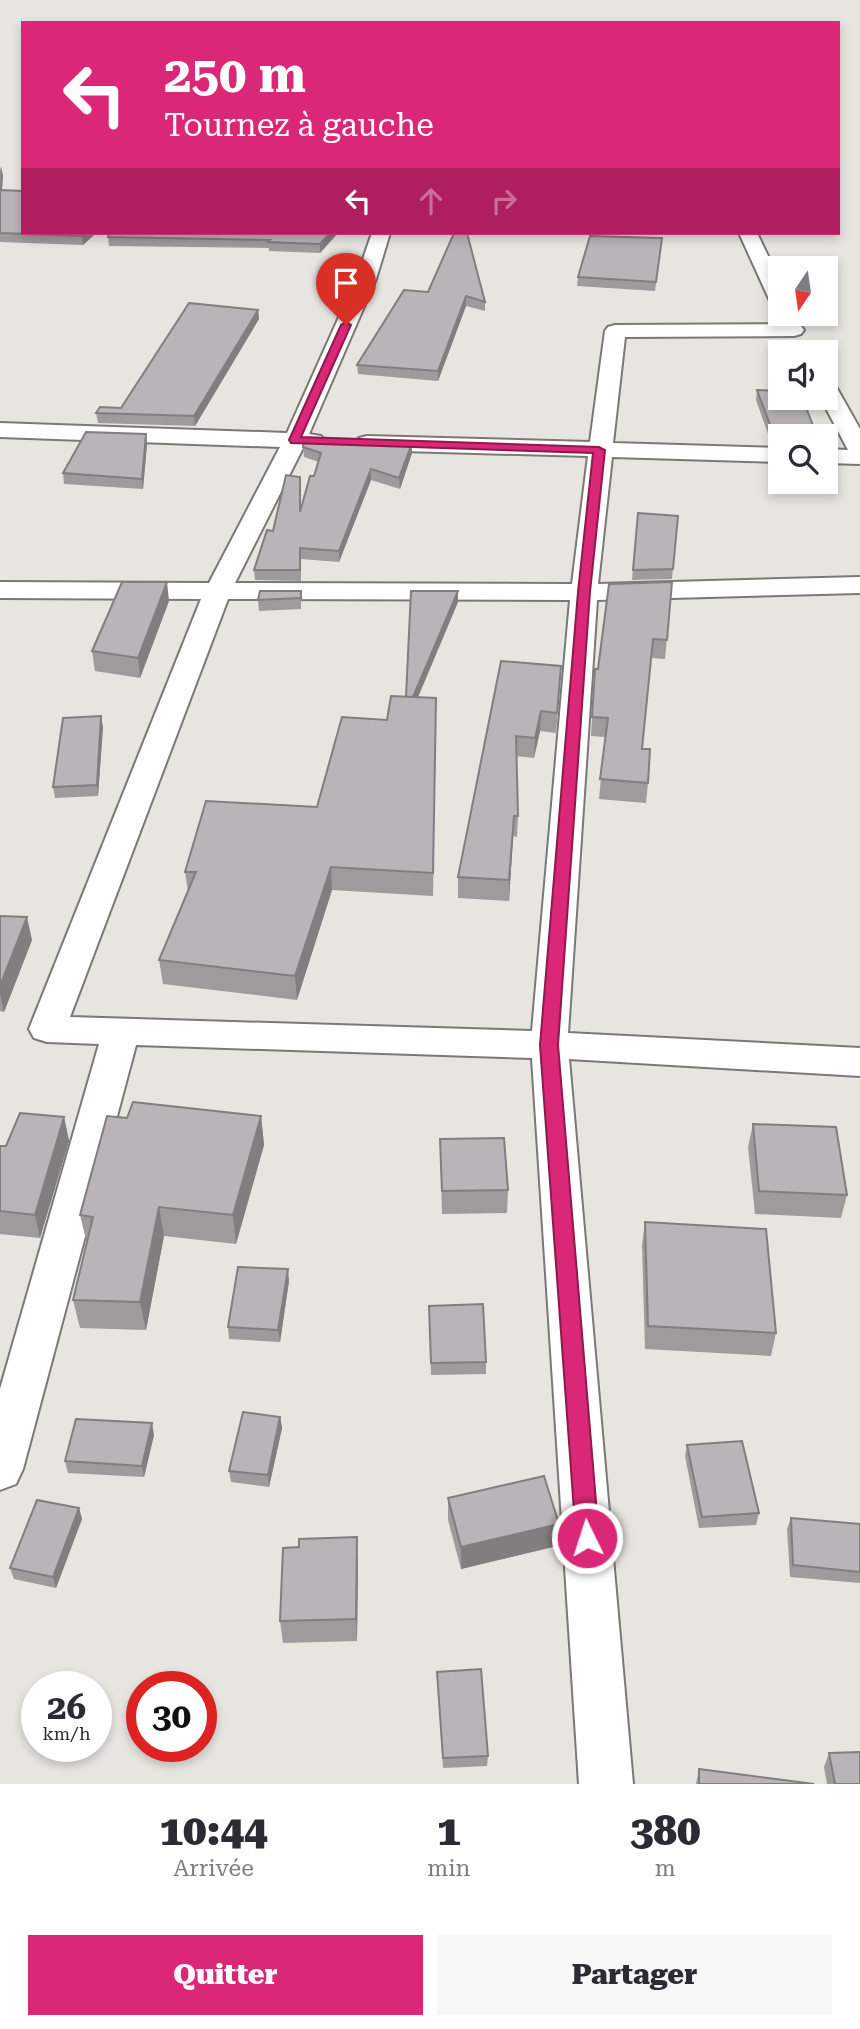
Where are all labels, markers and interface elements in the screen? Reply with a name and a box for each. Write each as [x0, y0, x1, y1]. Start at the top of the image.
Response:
text: 250 m [164, 47, 306, 104]
icon: left [49, 49, 140, 140]
text: Tournez à gauche [164, 106, 434, 144]
icon: left [339, 182, 377, 220]
icon: ahead [412, 182, 450, 220]
icon: right [485, 182, 523, 220]
pin [316, 253, 376, 325]
north arrow [768, 256, 838, 326]
map controls [768, 256, 838, 494]
icon: arrive [327, 264, 365, 302]
button: sound [768, 340, 838, 410]
button: search [768, 424, 838, 494]
position arrow [550, 1501, 624, 1575]
speed limit sign: 30 [126, 1671, 217, 1762]
text: 26 [47, 1687, 86, 1728]
text: km/h [42, 1723, 91, 1744]
text: 10:44 [160, 1806, 268, 1855]
text: 1 [437, 1806, 461, 1855]
text: 380 [630, 1806, 700, 1855]
text: Arrivée [173, 1855, 254, 1882]
text: min [427, 1855, 470, 1882]
text: m [655, 1855, 676, 1882]
button: Quitter [28, 1935, 423, 2015]
button: Partager [437, 1935, 832, 2015]

